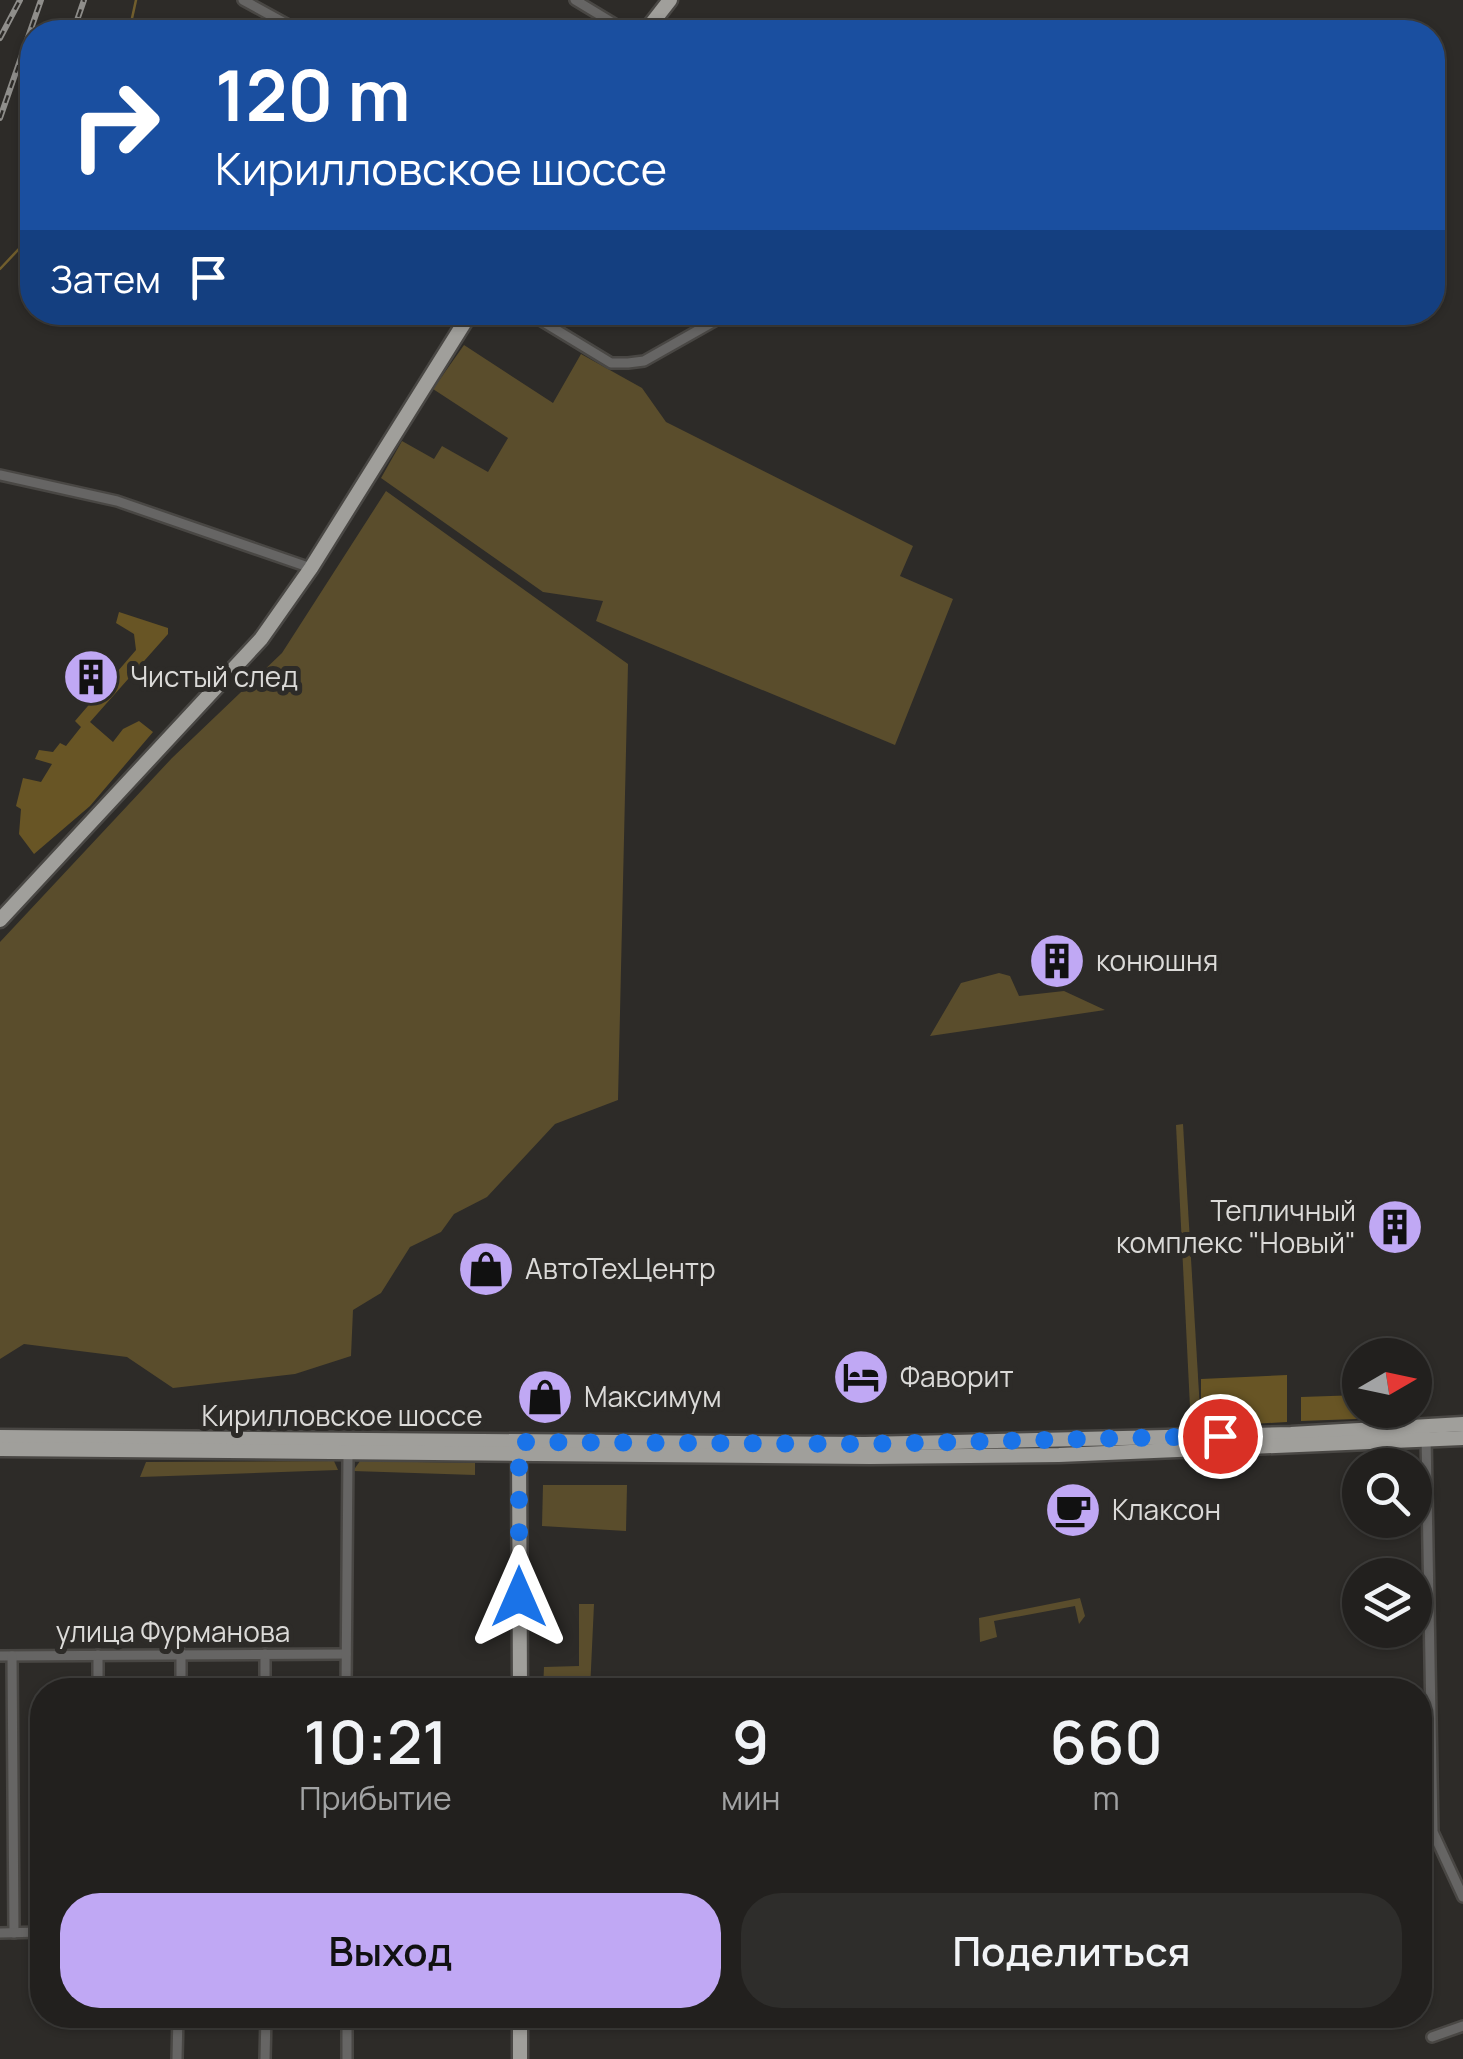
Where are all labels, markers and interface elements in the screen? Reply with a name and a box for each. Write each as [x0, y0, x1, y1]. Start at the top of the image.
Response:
text: 120 m [215, 46, 410, 142]
icon: right [50, 60, 180, 190]
text: Кирилловское шоссе [215, 137, 667, 199]
icon: arrive [181, 250, 236, 305]
text: Затем [50, 252, 161, 304]
building icon: Чистый след [61, 647, 121, 707]
place label: Чистый след [130, 657, 298, 695]
building icon: конюшня [1027, 931, 1087, 991]
place label: конюшня [1096, 941, 1218, 979]
place label: Тепличный комплекс "Новый" [1116, 1191, 1356, 1261]
building icon: Тепличный комплекс "Новый" [1365, 1197, 1425, 1257]
shop icon: АвтоТехЦентр [456, 1239, 516, 1299]
place label: АвтоТехЦентр [525, 1249, 716, 1287]
north arrow [1342, 1338, 1432, 1428]
map controls [1342, 1338, 1432, 1648]
hotel icon: Фаворит [831, 1347, 891, 1407]
place label: Фаворит [900, 1357, 1014, 1395]
shop icon: Максимум [515, 1367, 575, 1427]
place label: Максимум [584, 1377, 722, 1415]
pin [1178, 1394, 1263, 1479]
street label: Кирилловское шоссе [201, 1396, 483, 1434]
icon: arrive [1193, 1409, 1248, 1464]
button: search [1342, 1448, 1432, 1538]
cafe icon: Клаксон [1043, 1480, 1103, 1540]
place label: Клаксон [1112, 1490, 1221, 1528]
position arrow [467, 1545, 571, 1649]
button: layers [1342, 1558, 1432, 1648]
street label: улица Фурманова [56, 1612, 290, 1650]
text: 10:21 [304, 1700, 448, 1782]
text: 9 [732, 1700, 769, 1782]
text: 660 [1050, 1700, 1163, 1782]
text: Прибытие [299, 1776, 452, 1820]
text: мин [721, 1776, 780, 1820]
text: m [1093, 1776, 1120, 1820]
button: Выход [60, 1893, 721, 2008]
button: Поделиться [741, 1893, 1402, 2008]

